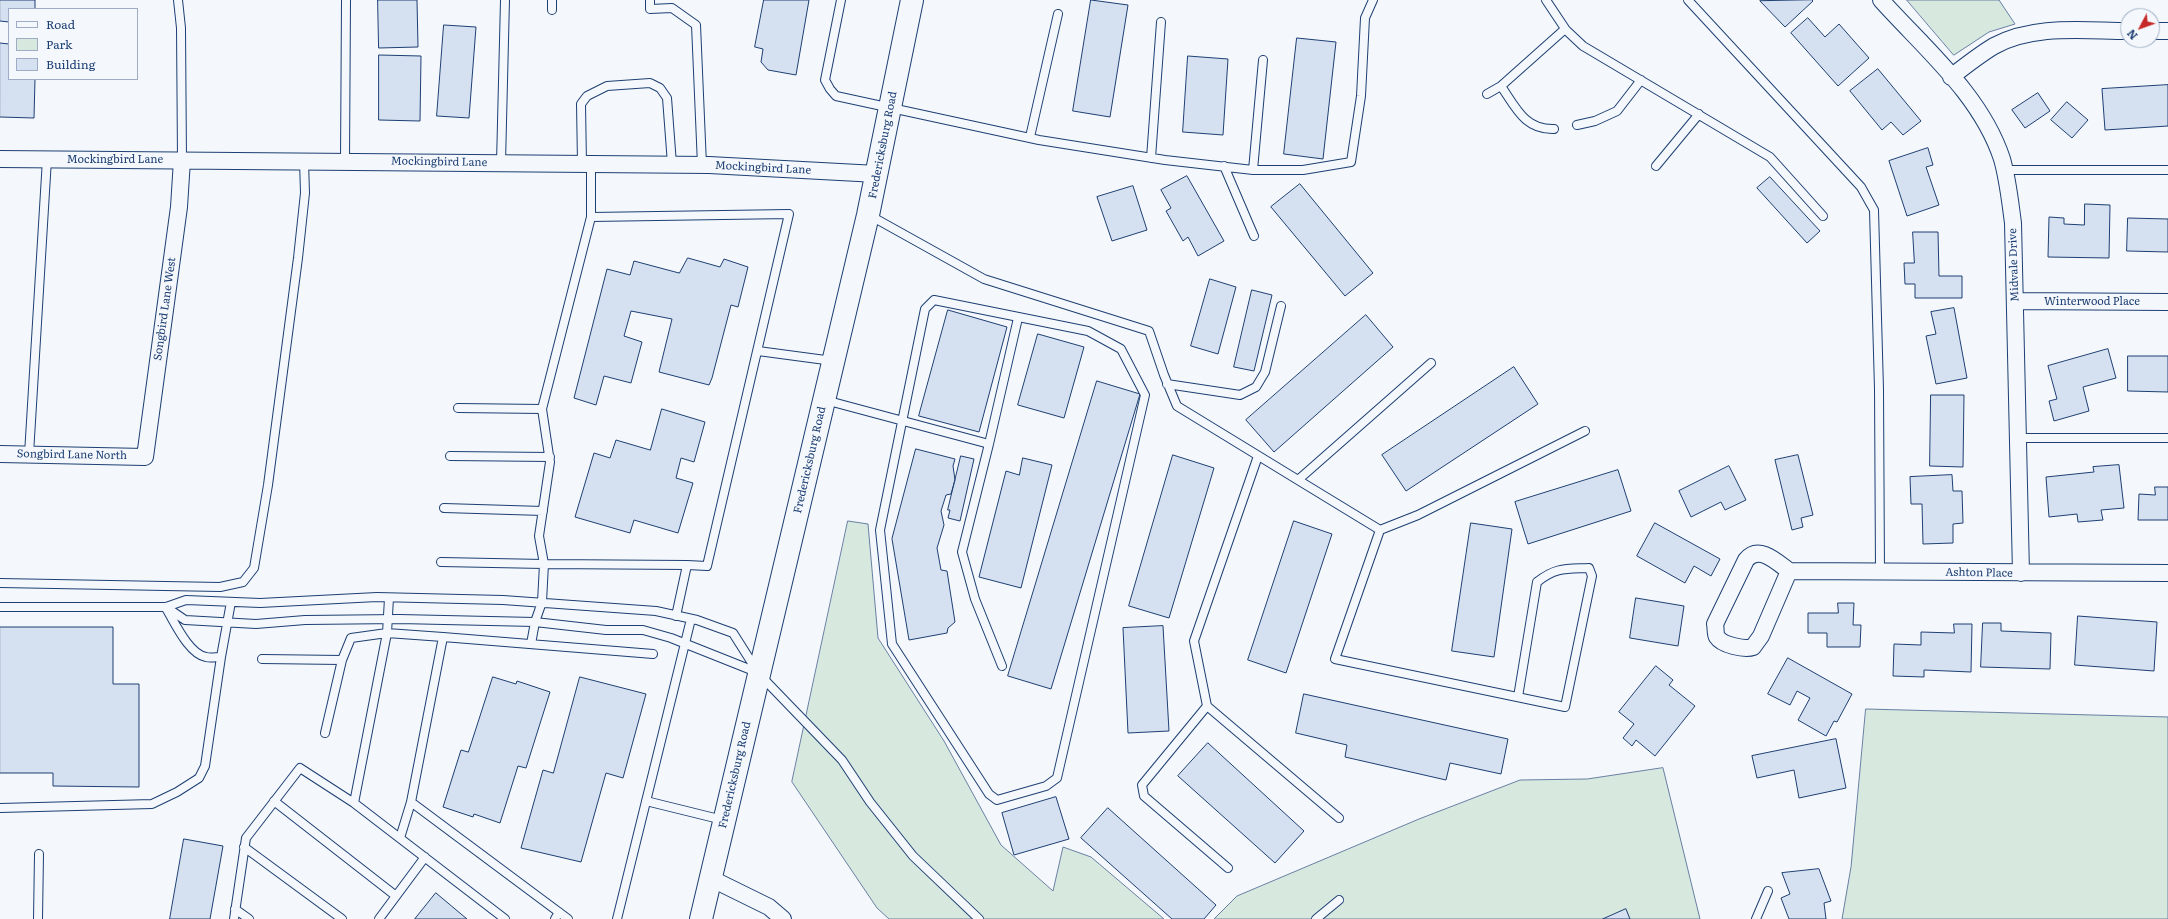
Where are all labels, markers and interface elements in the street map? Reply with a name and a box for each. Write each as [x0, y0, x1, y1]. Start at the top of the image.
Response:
legend [8, 8, 138, 80]
north arrow [2120, 8, 2160, 48]
text: Road [46, 15, 75, 33]
text: N [2123, 26, 2141, 44]
text: Park [46, 35, 72, 53]
text: Building [46, 55, 95, 73]
street label: Fredericksburg Road [866, 90, 900, 200]
street label: Mockingbird Lane [67, 153, 163, 167]
street label: Mockingbird Lane [391, 155, 487, 169]
street label: Mockingbird Lane [715, 159, 811, 177]
street label: Midvale Drive [2006, 228, 2022, 302]
street label: Songbird Lane West [151, 256, 179, 362]
street label: Winterwood Place [2044, 295, 2140, 309]
street label: Fredericksburg Road [791, 405, 829, 515]
street label: Songbird Lane North [17, 447, 127, 463]
street label: Ashton Place [1945, 566, 2013, 580]
street label: Fredericksburg Road [716, 720, 754, 830]

